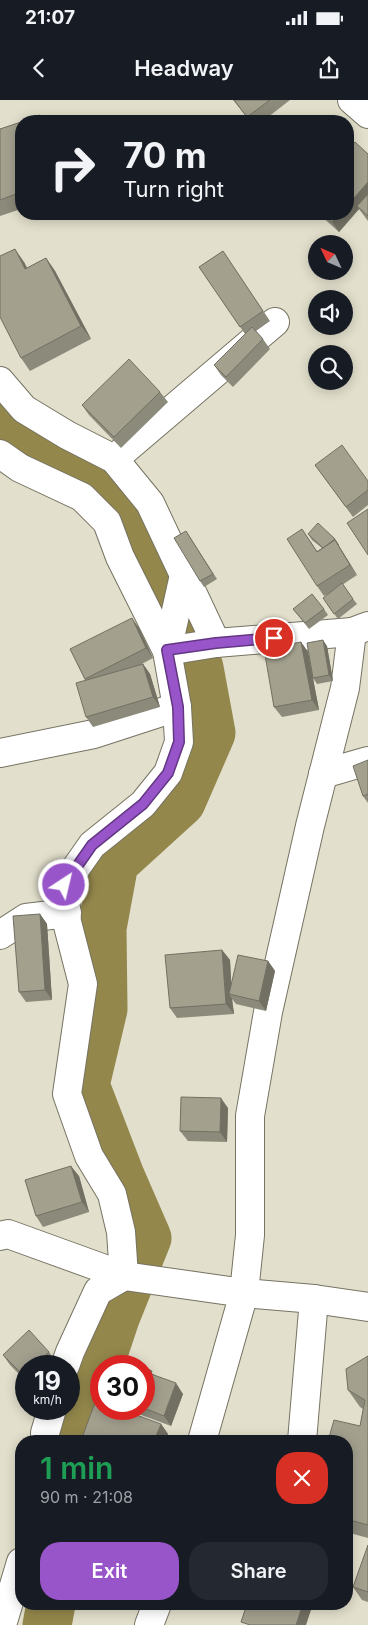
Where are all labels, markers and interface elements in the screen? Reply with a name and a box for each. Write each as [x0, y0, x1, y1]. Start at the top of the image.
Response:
text: 21:07 [25, 6, 75, 29]
icon: back [25, 54, 53, 82]
icon: share [315, 54, 343, 82]
text: Headway [134, 55, 234, 81]
text: 70 m [123, 134, 207, 176]
icon: right [40, 135, 105, 200]
text: Turn right [123, 176, 224, 202]
north arrow [308, 235, 352, 280]
map controls [308, 235, 353, 390]
button: sound [308, 290, 353, 335]
button: search [308, 345, 353, 390]
pin [253, 617, 295, 659]
icon: arrive [260, 624, 288, 652]
position arrow [37, 858, 89, 910]
speed limit sign: 30 [90, 1355, 155, 1420]
text: 19 [34, 1366, 61, 1396]
text: km/h [33, 1392, 62, 1407]
text: 1 min [40, 1450, 113, 1486]
button: close [276, 1452, 328, 1504]
text: 90 m · 21:08 [40, 1487, 133, 1507]
button: Exit [40, 1542, 179, 1600]
button: Share [189, 1542, 328, 1600]

